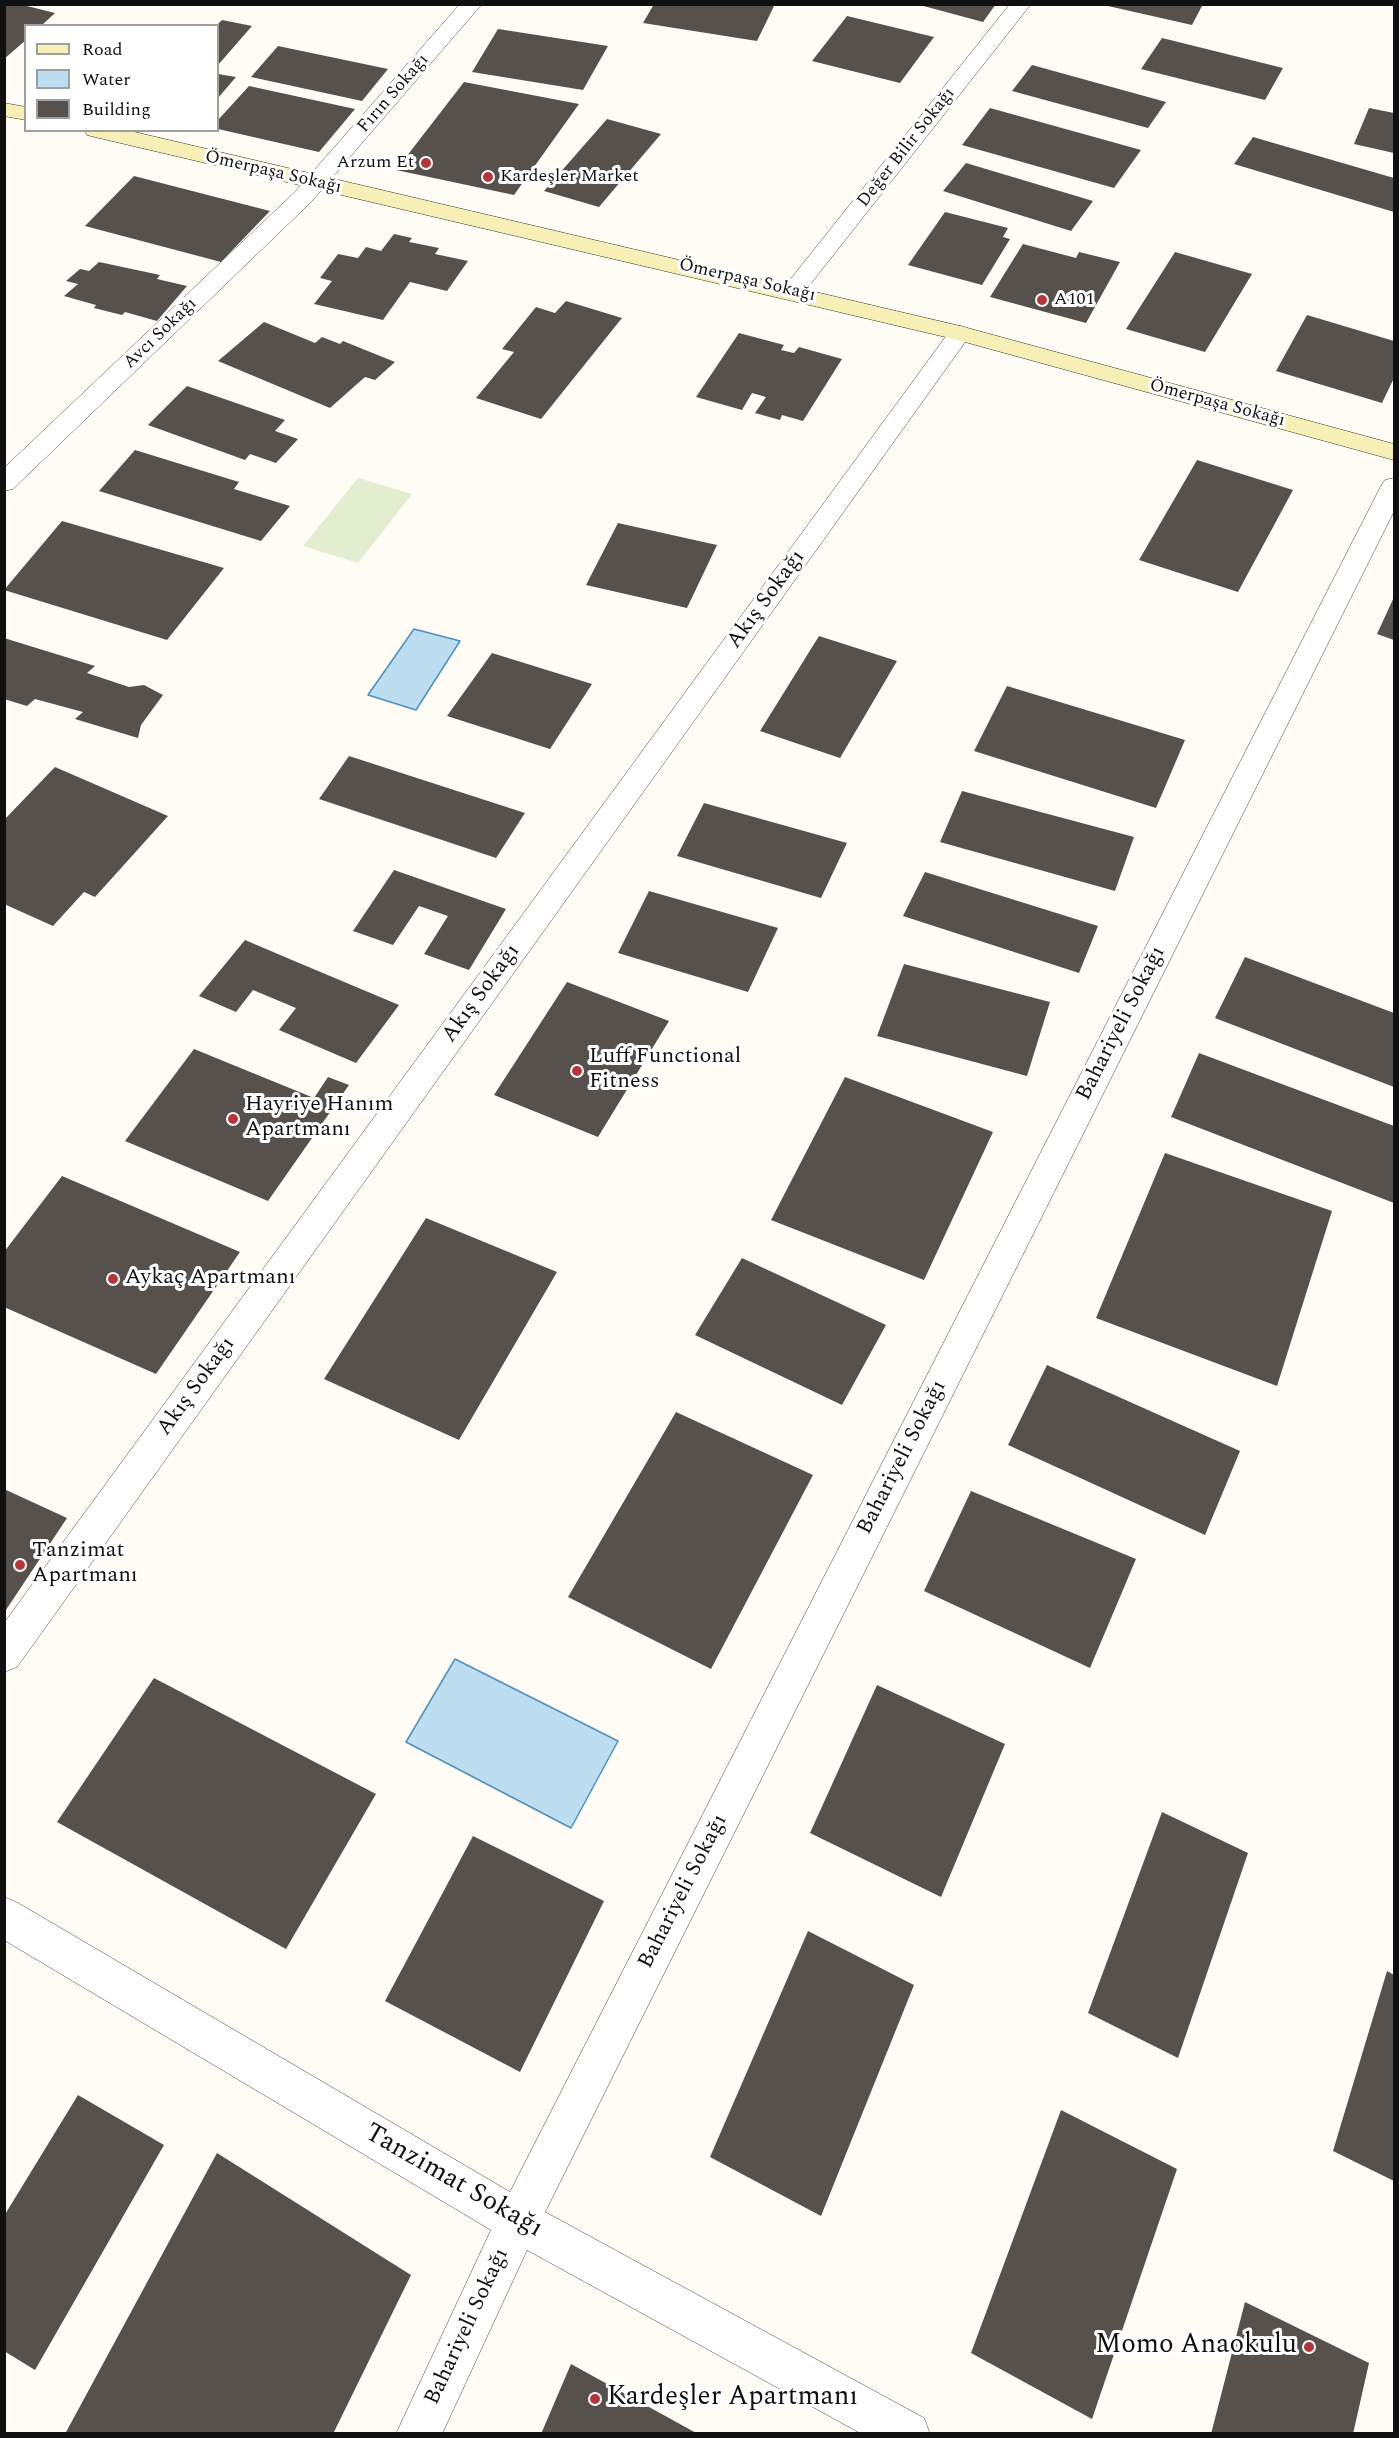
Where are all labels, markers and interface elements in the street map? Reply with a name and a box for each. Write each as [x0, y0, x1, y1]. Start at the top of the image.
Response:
legend [24, 24, 219, 132]
text: Road [82, 36, 123, 63]
street label: Fırın Sokağı [354, 50, 434, 138]
text: Water [82, 66, 130, 93]
street label: Değer Bilir Sokağı [853, 84, 961, 212]
text: Building [82, 96, 151, 123]
street label: Ömerpaşa Sokağı [203, 147, 343, 199]
place label: Arzum Et [336, 152, 414, 174]
marker: Arzum Et [419, 156, 433, 170]
place label: Kardeşler Market [500, 166, 639, 188]
marker: Kardeşler Market [481, 170, 495, 184]
street label: Ömerpaşa Sokağı [677, 255, 817, 307]
place label: A101 [1054, 289, 1094, 311]
marker: A101 [1035, 293, 1049, 307]
street label: Avcı Sokağı [120, 294, 202, 374]
street label: Ömerpaşa Sokağı [1147, 375, 1287, 433]
street label: Akış Sokağı [722, 546, 812, 654]
street label: Akış Sokağı [437, 940, 527, 1048]
street label: Bahariyeli Sokağı [1072, 942, 1172, 1106]
place label: Luff Functional Fitness [589, 1045, 741, 1096]
marker: Luff Functional Fitness [570, 1064, 584, 1078]
place label: Hayriye Hanım Apartmanı [245, 1093, 393, 1144]
marker: Hayriye Hanım Apartmanı [226, 1112, 240, 1126]
place label: Aykaç Apartmanı [125, 1266, 296, 1292]
marker: Aykaç Apartmanı [106, 1272, 120, 1286]
street label: Akış Sokağı [152, 1333, 242, 1441]
street label: Bahariyeli Sokağı [853, 1376, 953, 1540]
place label: Tanzimat Apartmanı [32, 1539, 138, 1591]
marker: Tanzimat Apartmanı [13, 1558, 27, 1572]
street label: Bahariyeli Sokağı [634, 1810, 734, 1974]
street label: Tanzimat Sokağı [358, 2118, 548, 2246]
street label: Bahariyeli Sokağı [420, 2244, 516, 2410]
place label: Momo Anaokulu [1095, 2331, 1297, 2363]
marker: Momo Anaokulu [1302, 2340, 1316, 2354]
place label: Kardeşler Apartmanı [607, 2383, 858, 2415]
marker: Kardeşler Apartmanı [588, 2392, 602, 2406]

